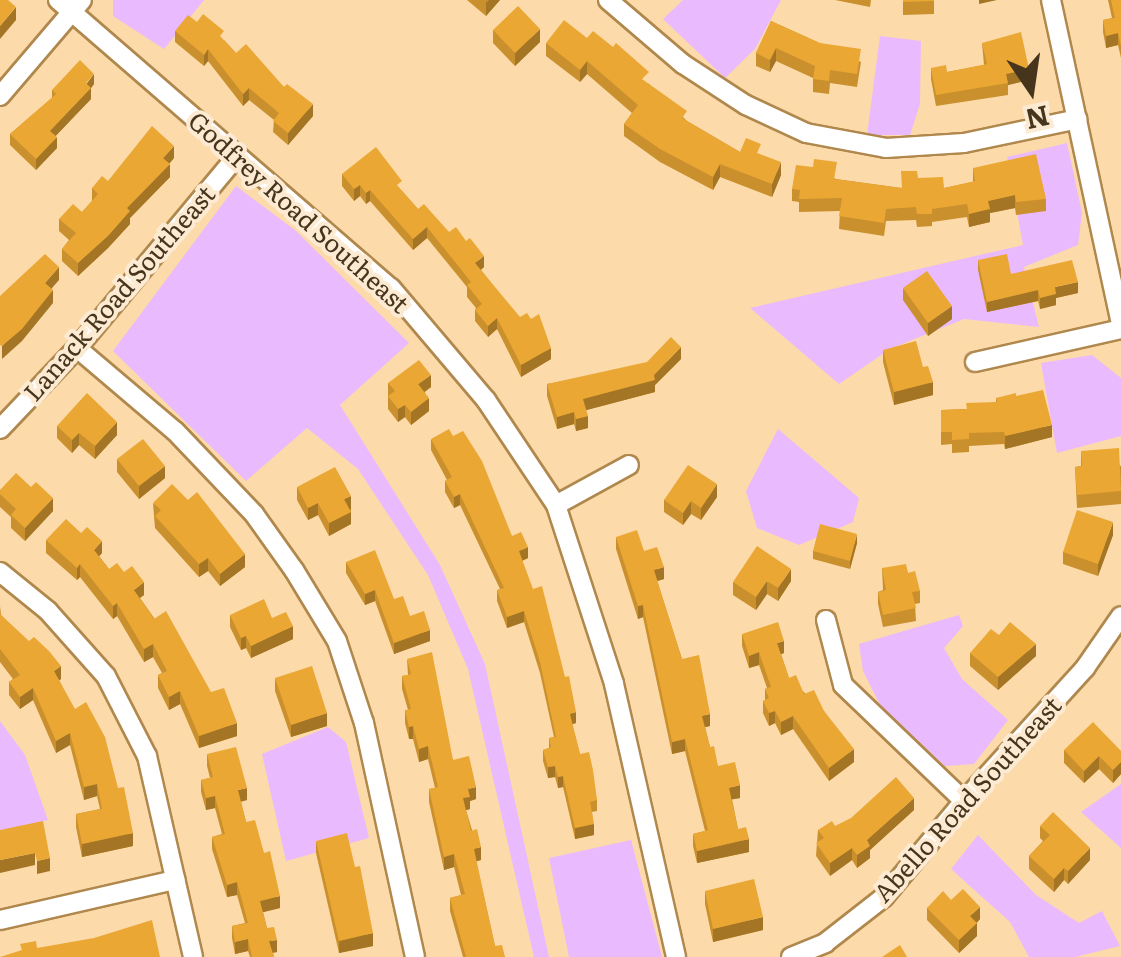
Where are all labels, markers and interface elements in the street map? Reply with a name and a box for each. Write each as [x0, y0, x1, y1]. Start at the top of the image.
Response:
north arrow [981, 40, 1081, 140]
text: N [1022, 96, 1054, 142]
street label: Godfrey Road Southeast [183, 105, 415, 319]
street label: Lanack Road Southeast [17, 179, 221, 407]
street label: Abello Road Southeast [867, 690, 1067, 908]

